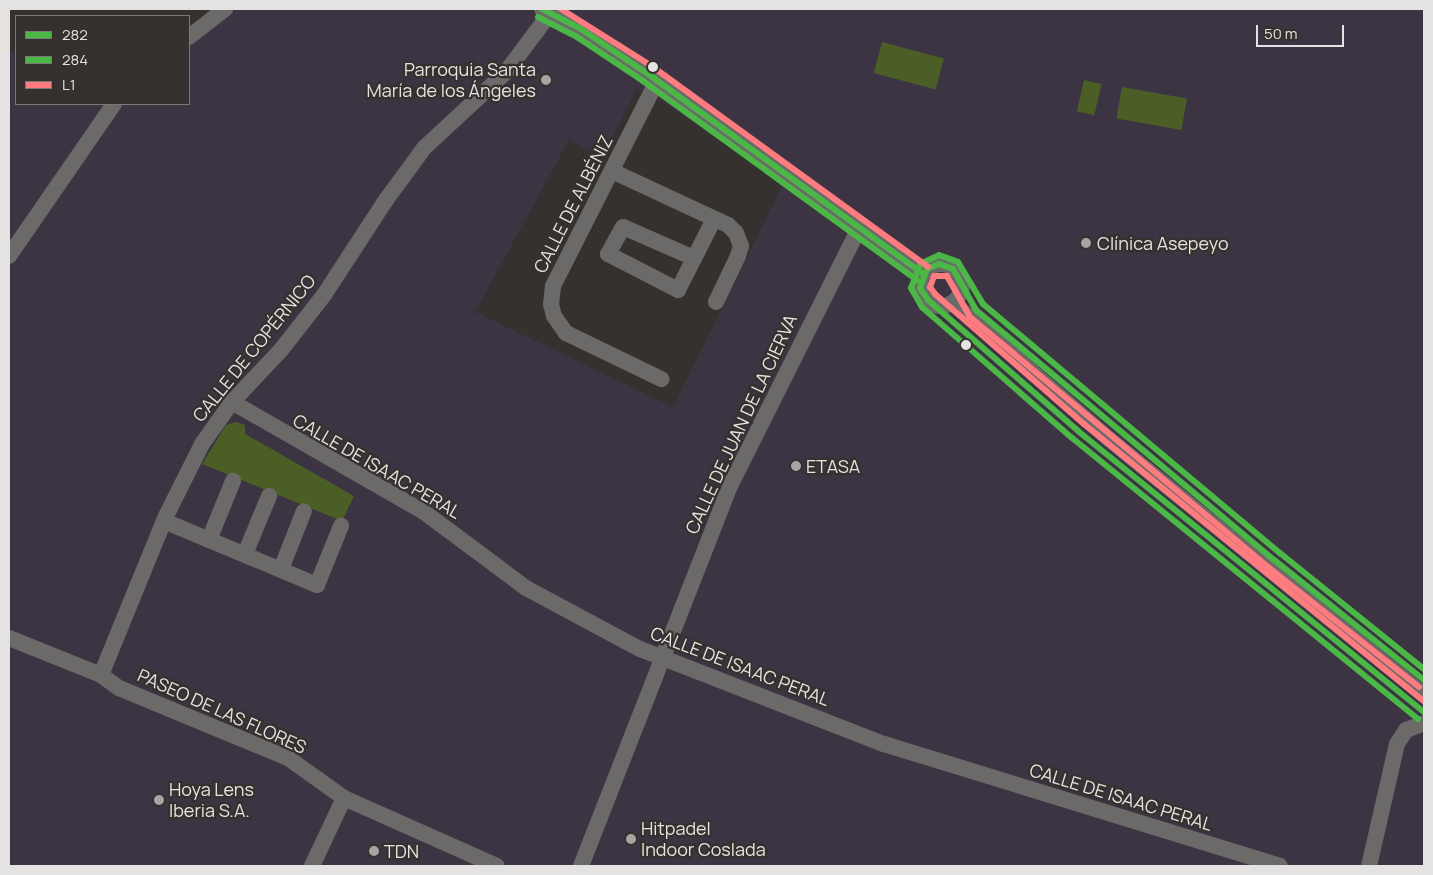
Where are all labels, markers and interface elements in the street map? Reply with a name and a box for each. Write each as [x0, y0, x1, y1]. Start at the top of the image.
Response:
legend [15, 15, 190, 105]
scale bar [1258, 15, 1346, 47]
text: 50 m [1264, 23, 1298, 44]
text: 282 [62, 24, 88, 45]
text: 284 [62, 49, 88, 70]
place label: Parroquia Santa María de los Ángeles [367, 59, 536, 102]
unlabelled marker [648, 62, 658, 72]
text: L1 [62, 74, 76, 95]
marker: Parroquia Santa María de los Ángeles [540, 74, 552, 86]
street label: CALLE DE ALBÉNIZ [529, 132, 617, 276]
place label: Clínica Asepeyo [1097, 232, 1229, 254]
marker: Clínica Asepeyo [1079, 236, 1093, 250]
street label: CALLE DE COPÉRNICO [188, 270, 320, 426]
street label: CALLE DE JUAN DE LA CIERVA [681, 311, 801, 537]
unlabelled marker [961, 340, 971, 350]
street label: CALLE DE ISAAC PERAL [289, 409, 465, 523]
place label: ETASA [806, 455, 860, 477]
marker: ETASA [790, 460, 802, 472]
street label: CALLE DE ISAAC PERAL [647, 622, 833, 710]
street label: PASEO DE LAS FLORES [134, 664, 310, 758]
street label: CALLE DE ISAAC PERAL [1027, 759, 1215, 835]
place label: Hoya Lens Iberia S.A. [169, 779, 254, 822]
marker: Hoya Lens Iberia S.A. [153, 794, 165, 806]
place label: Hitpadel Indoor Coslada [641, 818, 766, 861]
marker: Hitpadel Indoor Coslada [625, 833, 637, 845]
place label: TDN [384, 840, 419, 862]
marker: TDN [368, 845, 380, 857]

